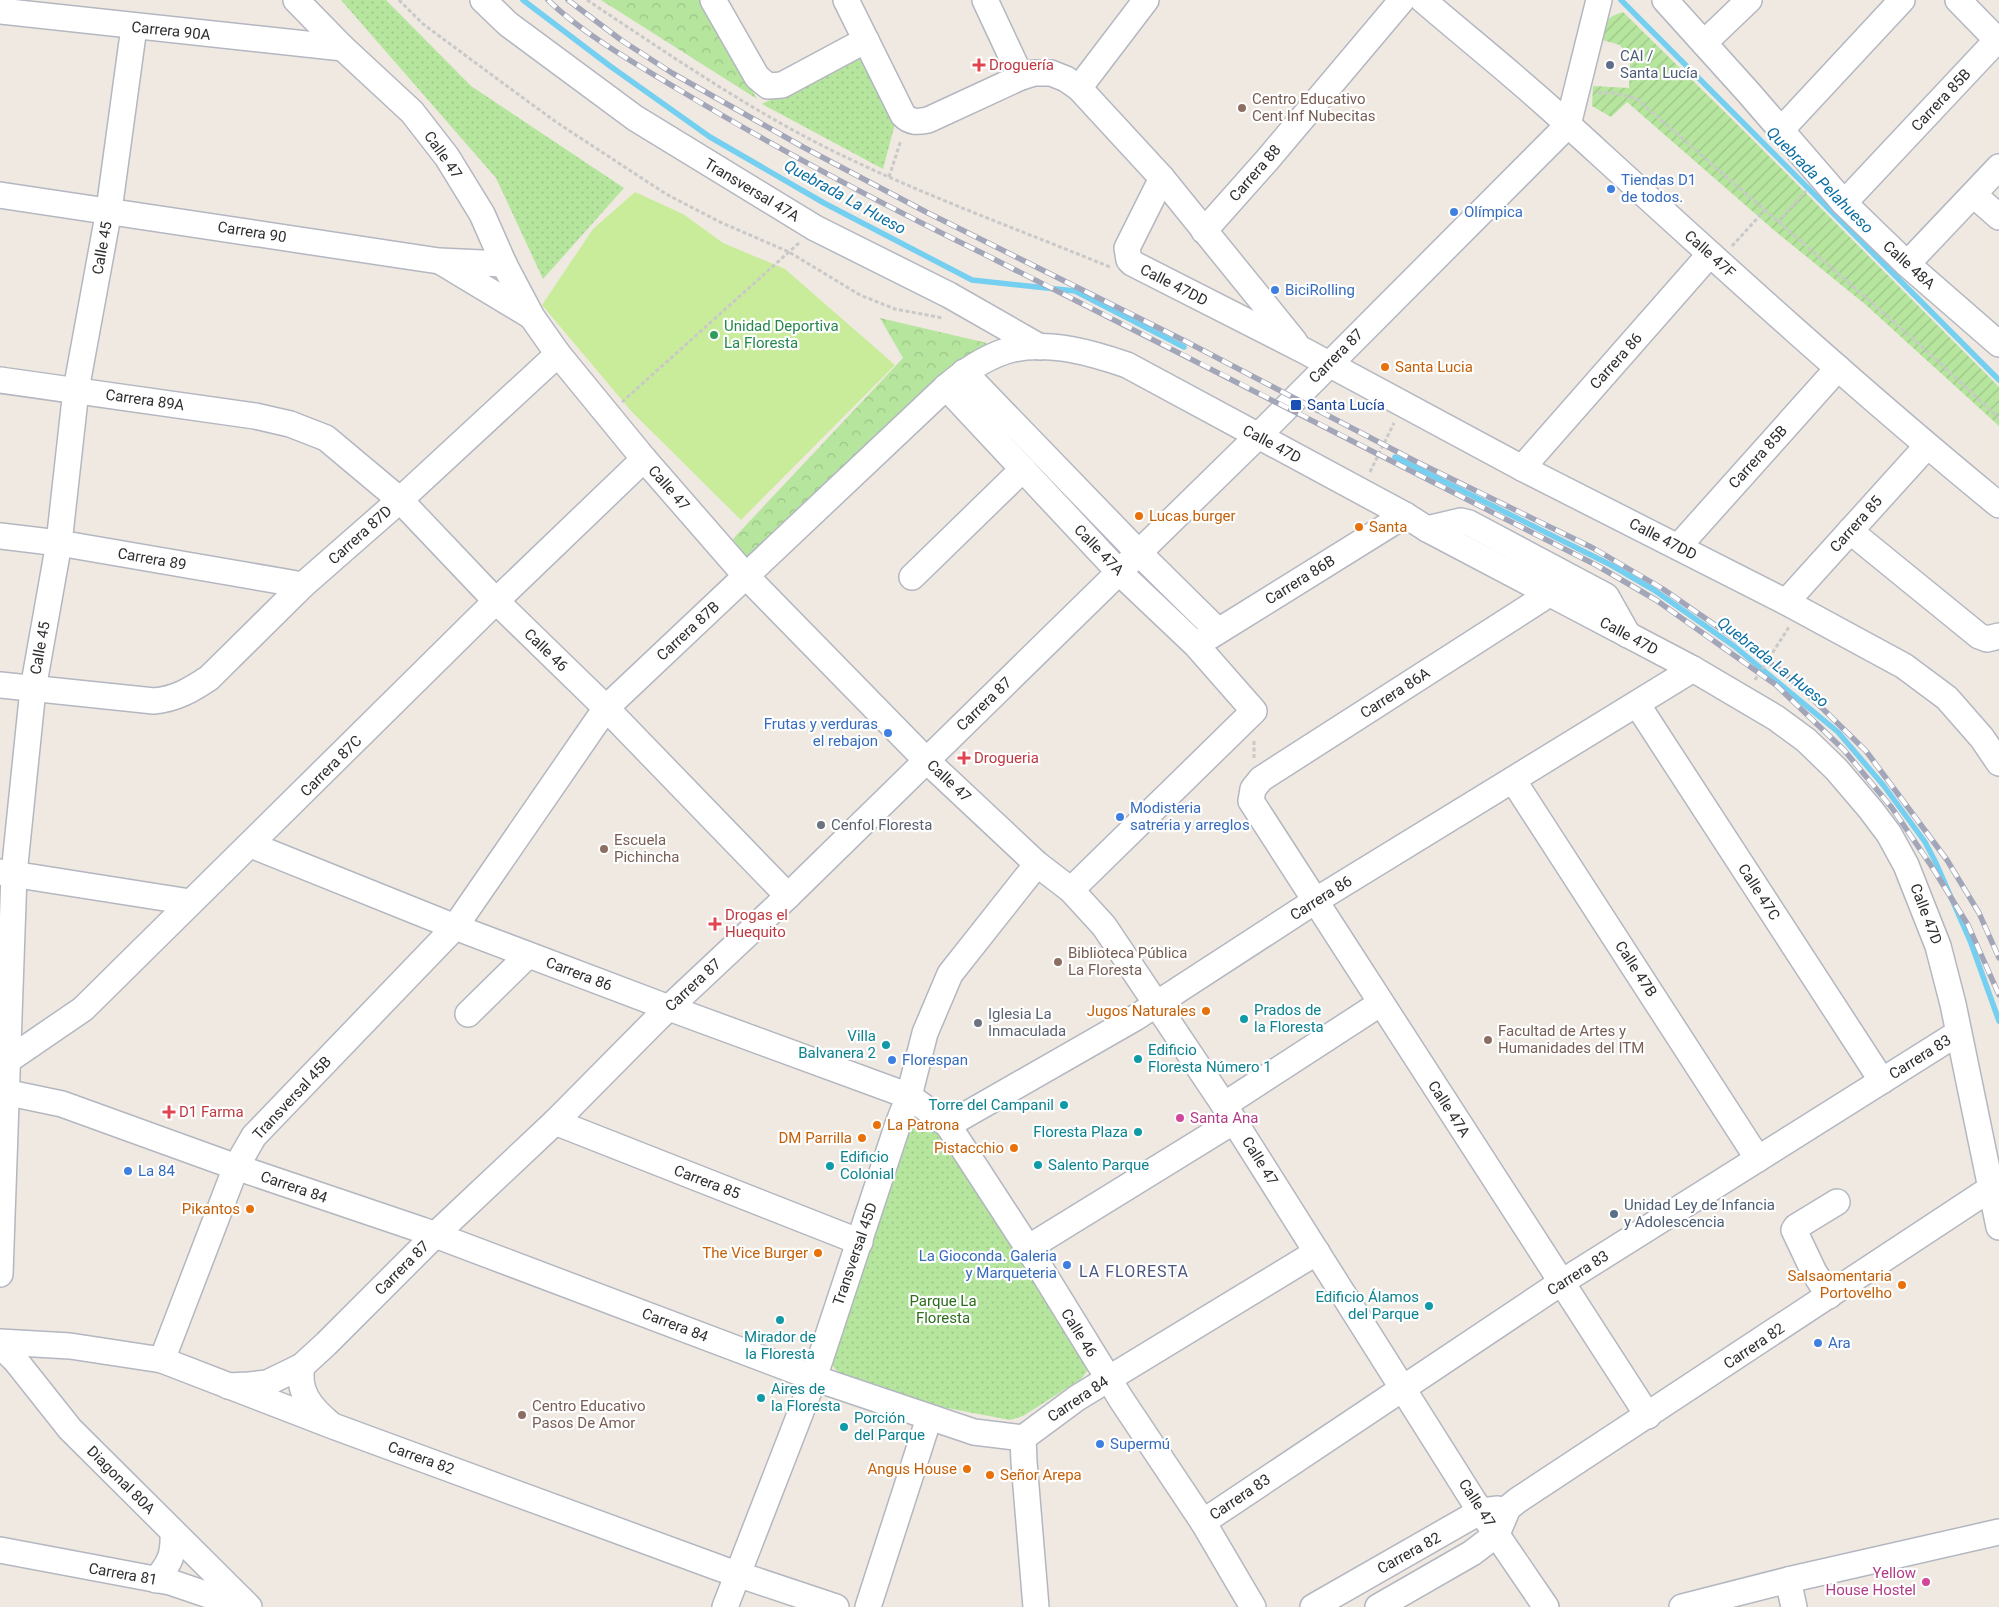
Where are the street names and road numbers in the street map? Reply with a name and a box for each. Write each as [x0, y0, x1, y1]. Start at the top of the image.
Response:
street label: Carrera 90A [131, 18, 212, 44]
street label: Carrera 85B [1908, 65, 1974, 135]
street label: Calle 47 [420, 128, 466, 182]
street label: Carrera 88 [1225, 141, 1285, 205]
street label: Transversal 47A [701, 155, 803, 226]
street label: Carrera 90 [216, 218, 288, 246]
street label: Calle 45 [88, 220, 116, 276]
street label: Calle 47F [1681, 227, 1739, 281]
street label: Calle 48A [1879, 237, 1939, 293]
street label: Calle 47DD [1137, 260, 1211, 310]
street label: Carrera 87 [1305, 325, 1367, 387]
street label: Carrera 86 [1586, 329, 1646, 393]
street label: Carrera 89A [105, 386, 186, 414]
street label: Calle 47D [1240, 421, 1304, 467]
street label: Carrera 85B [1725, 422, 1791, 492]
street label: Calle 47 [645, 462, 693, 514]
street label: Carrera 85 [1826, 492, 1886, 556]
street label: Carrera 87D [325, 502, 395, 568]
street label: Calle 47DD [1626, 514, 1700, 564]
street label: Calle 47A [1070, 521, 1128, 579]
street label: Carrera 89 [116, 544, 188, 574]
street label: Carrera 86B [1262, 551, 1338, 609]
street label: Carrera 87B [653, 598, 723, 664]
street label: Calle 47D [1597, 613, 1661, 659]
street label: Calle 45 [26, 620, 54, 676]
street label: Calle 46 [520, 625, 572, 675]
street label: Carrera 86A [1357, 664, 1433, 722]
street label: Carrera 87 [953, 673, 1015, 735]
street label: Carrera 87C [297, 731, 366, 800]
street label: Calle 47 [923, 756, 975, 806]
street label: Calle 47C [1734, 860, 1784, 924]
street label: Carrera 86 [1287, 872, 1355, 924]
street label: Calle 47D [1906, 881, 1946, 947]
street label: Calle 47B [1611, 938, 1661, 1000]
street label: Carrera 86 [543, 953, 615, 995]
street label: Carrera 87 [661, 955, 725, 1015]
street label: Carrera 83 [1886, 1031, 1954, 1083]
street label: Transversal 45B [249, 1053, 335, 1143]
street label: Calle 47A [1424, 1077, 1474, 1141]
street label: Calle 47 [1238, 1133, 1282, 1189]
street label: Carrera 85 [671, 1161, 743, 1203]
street label: Carrera 84 [258, 1167, 330, 1207]
street label: Transversal 45D [829, 1200, 881, 1308]
street label: Carrera 87 [371, 1237, 433, 1299]
street label: Carrera 83 [1544, 1247, 1612, 1299]
street label: Carrera 84 [639, 1304, 711, 1346]
street label: Calle 46 [1057, 1305, 1101, 1361]
street label: Carrera 82 [1720, 1319, 1788, 1373]
street label: Carrera 84 [1044, 1372, 1112, 1426]
street label: Carrera 82 [385, 1438, 457, 1478]
street label: Diagonal 80A [83, 1442, 159, 1518]
street label: Carrera 83 [1206, 1470, 1274, 1524]
street label: Calle 47 [1455, 1476, 1499, 1530]
street label: Carrera 82 [1374, 1528, 1444, 1578]
street label: Carrera 81 [87, 1559, 159, 1589]

